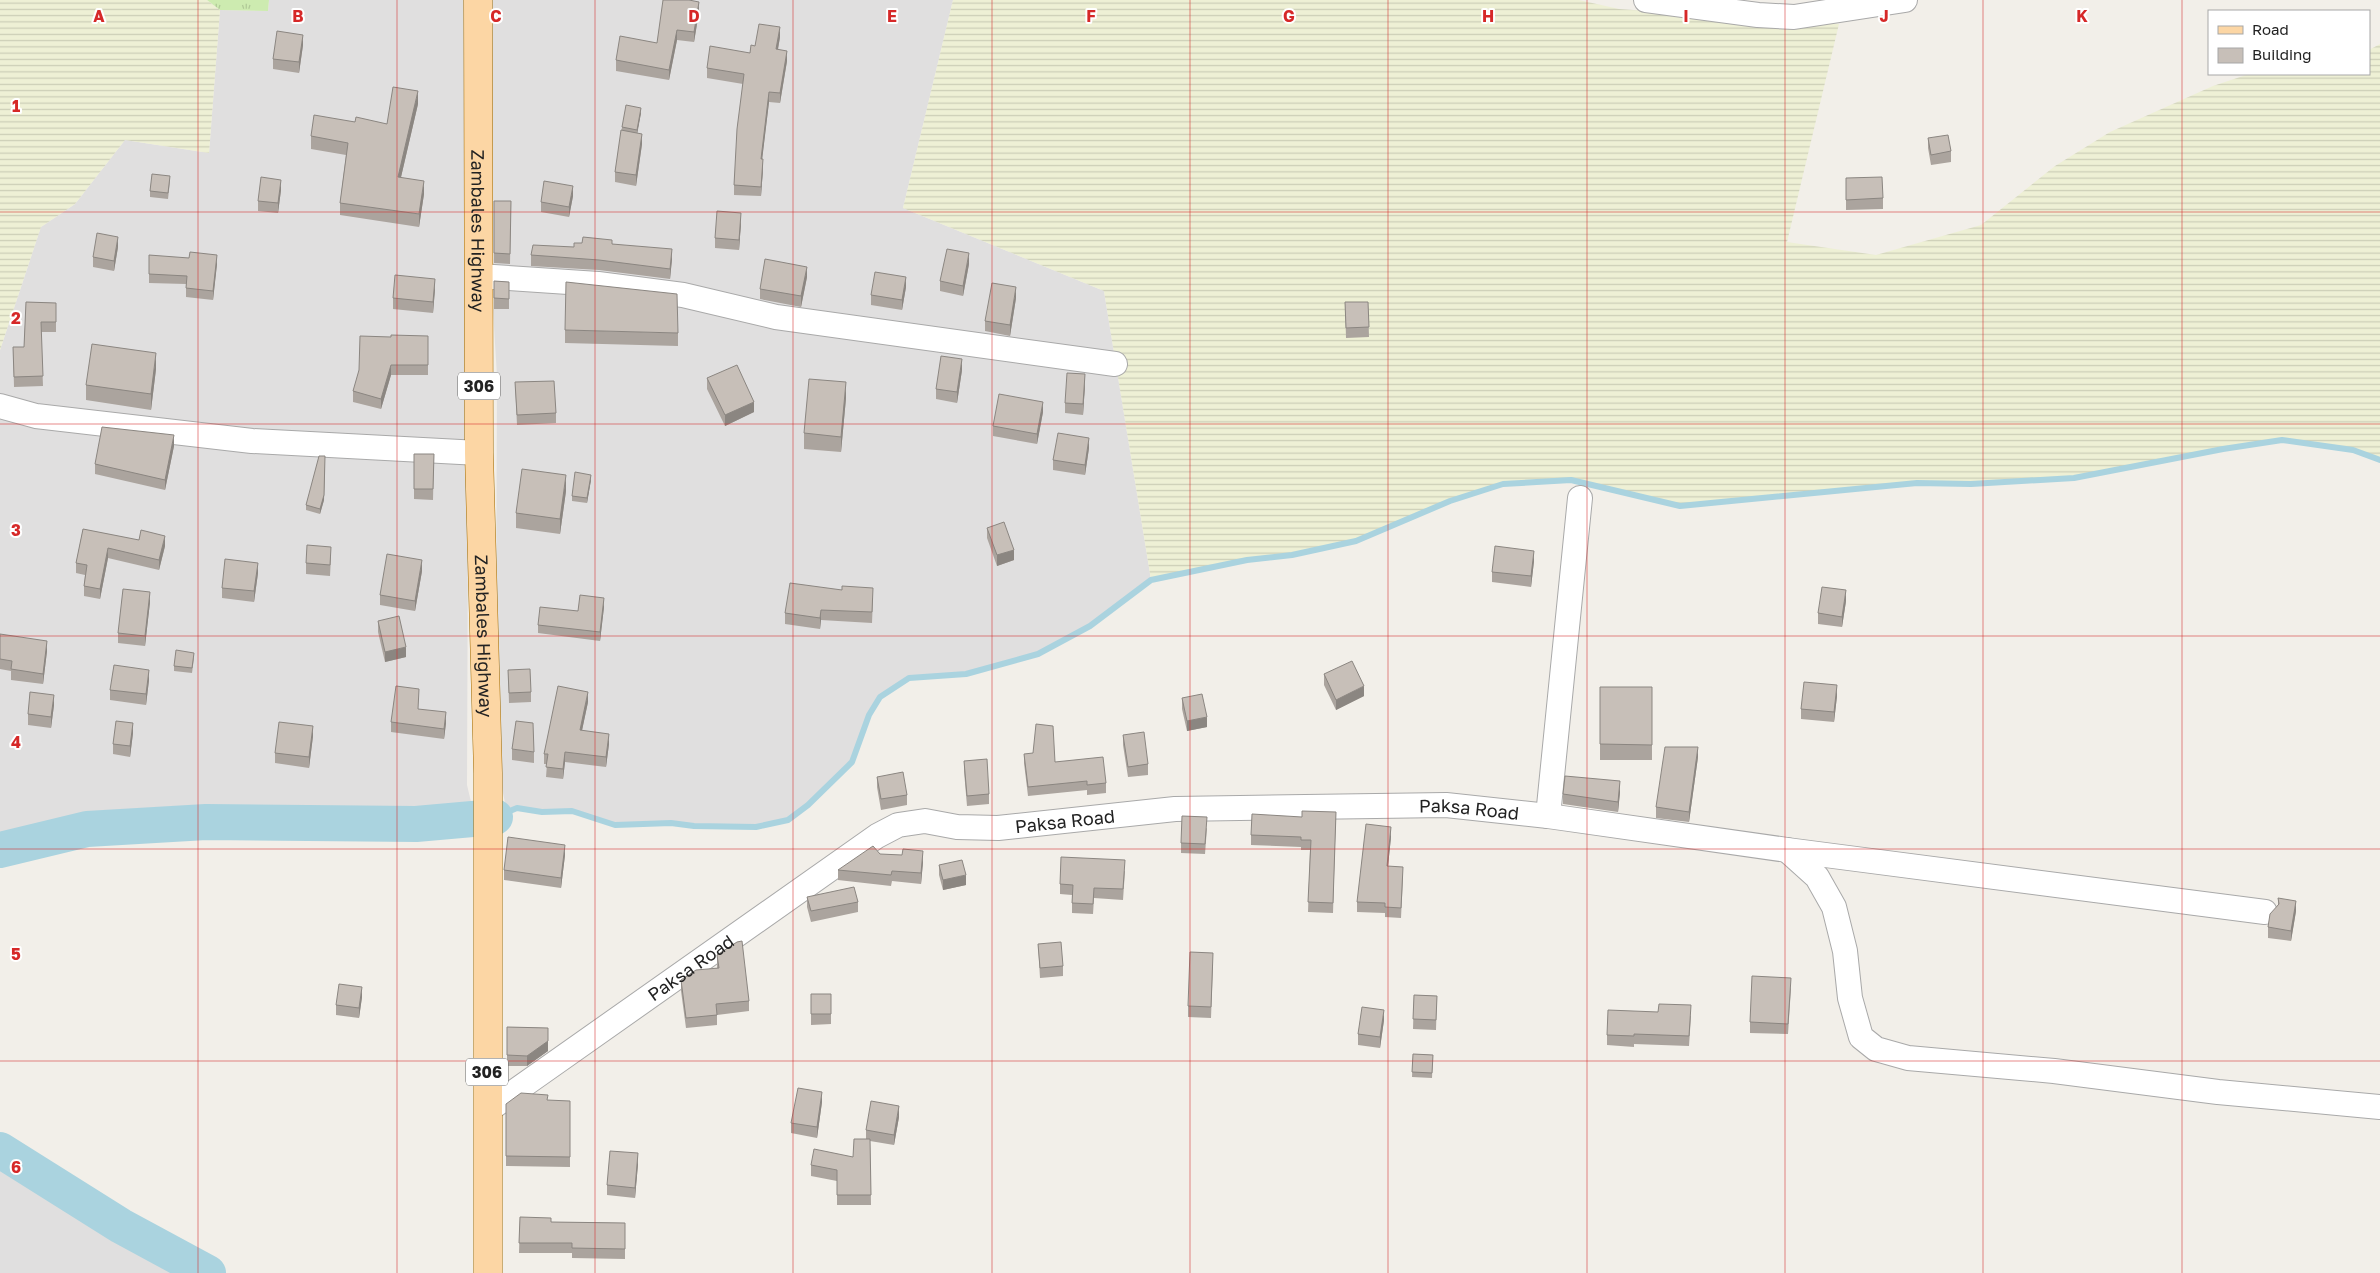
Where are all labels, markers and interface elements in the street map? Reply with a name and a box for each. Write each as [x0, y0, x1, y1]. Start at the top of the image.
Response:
text: A [93, 6, 105, 26]
text: B [292, 6, 304, 26]
text: C [490, 6, 502, 26]
text: D [688, 6, 700, 26]
text: E [887, 6, 897, 26]
text: F [1086, 6, 1096, 26]
text: G [1283, 6, 1295, 26]
text: H [1482, 6, 1494, 26]
text: I [1683, 6, 1689, 26]
text: J [1879, 6, 1889, 26]
text: K [2076, 6, 2088, 26]
legend [2208, 10, 2370, 75]
text: Road [2252, 20, 2289, 38]
text: Building [2252, 45, 2312, 63]
text: 1 [12, 96, 20, 116]
street label: Zambales Highway [467, 150, 490, 312]
text: 2 [11, 308, 21, 328]
road number: 306 [458, 372, 500, 400]
text: 3 [11, 520, 21, 540]
street label: Zambales Highway [471, 554, 497, 718]
text: 4 [11, 732, 21, 752]
street label: Paksa Road [1419, 794, 1520, 824]
street label: Paksa Road [1014, 805, 1116, 837]
street label: Paksa Road [643, 930, 738, 1005]
text: 5 [11, 944, 21, 964]
road number: 306 [466, 1058, 508, 1086]
text: 6 [11, 1157, 21, 1177]

